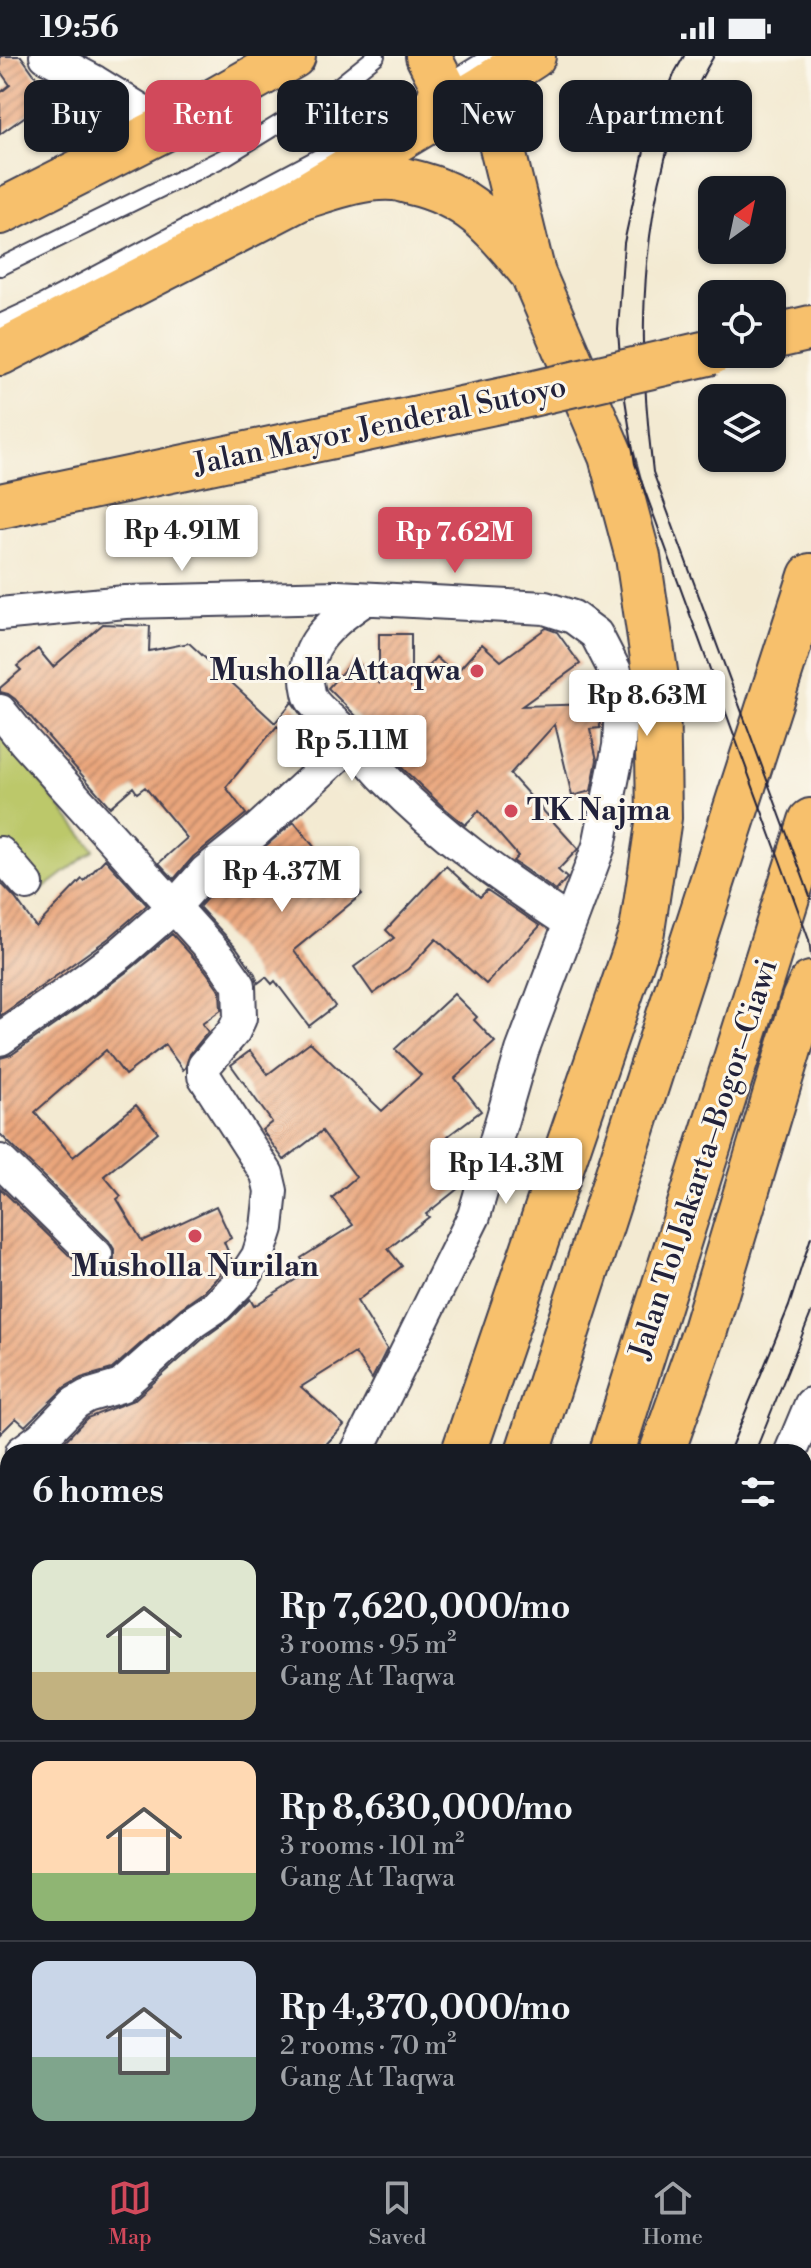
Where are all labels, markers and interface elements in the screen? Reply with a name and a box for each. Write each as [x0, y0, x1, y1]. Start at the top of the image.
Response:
text: 19:56 [40, 9, 119, 47]
chip: Buy [24, 80, 129, 152]
chip: Rent [145, 80, 261, 152]
chip: Filters [277, 80, 417, 152]
chip: New [433, 80, 543, 152]
chip: Apartment [559, 80, 752, 152]
north arrow [698, 176, 786, 264]
map controls [698, 176, 786, 472]
button: locate [698, 280, 786, 368]
street label: Jalan Mayor Jenderal Sutoyo [189, 368, 570, 484]
button: layers [698, 384, 786, 472]
pin: Rp 4.91M [99, 505, 265, 573]
pin: Rp 7.62M [372, 507, 538, 575]
text: Rp 4.91M [124, 515, 240, 547]
text: Rp 7.62M [396, 517, 514, 549]
place label: Musholla Attaqwa [209, 652, 462, 690]
marker: Musholla Attaqwa [468, 662, 486, 680]
pin: Rp 8.63M [564, 670, 730, 738]
text: Rp 8.63M [587, 680, 707, 712]
pin: Rp 5.11M [269, 715, 435, 783]
text: Rp 5.11M [295, 725, 409, 757]
place label: TK Najma [527, 792, 671, 830]
marker: TK Najma [502, 802, 520, 820]
pin: Rp 4.37M [199, 846, 365, 914]
text: Rp 4.37M [223, 856, 341, 888]
street label: Jalan Tol Jakarta–Bogor–Ciawi [621, 954, 787, 1364]
pin: Rp 14.3M [423, 1138, 589, 1206]
text: Rp 14.3M [448, 1148, 564, 1180]
marker: Musholla Nurilan [186, 1227, 204, 1245]
place label: Musholla Nurilan [71, 1248, 319, 1286]
icon: filters [736, 1470, 780, 1514]
text: 6 homes [32, 1471, 164, 1513]
text: Rp 7,620,000/mo [280, 1587, 571, 1629]
icon: home [96, 1592, 192, 1688]
text: 3 rooms · 95 m² [280, 1629, 456, 1661]
text: Gang At Taqwa [280, 1661, 455, 1693]
text: Rp 8,630,000/mo [280, 1788, 573, 1830]
icon: home [96, 1793, 192, 1889]
text: 3 rooms · 101 m² [280, 1830, 464, 1862]
text: Gang At Taqwa [280, 1862, 455, 1894]
text: Rp 4,370,000/mo [280, 1988, 571, 2030]
icon: home [96, 1993, 192, 2089]
text: 2 rooms · 70 m² [280, 2030, 456, 2062]
text: Gang At Taqwa [280, 2062, 455, 2094]
tab: Map [108, 2176, 152, 2251]
tab: Saved [368, 2176, 426, 2251]
tab: Home [642, 2176, 703, 2251]

